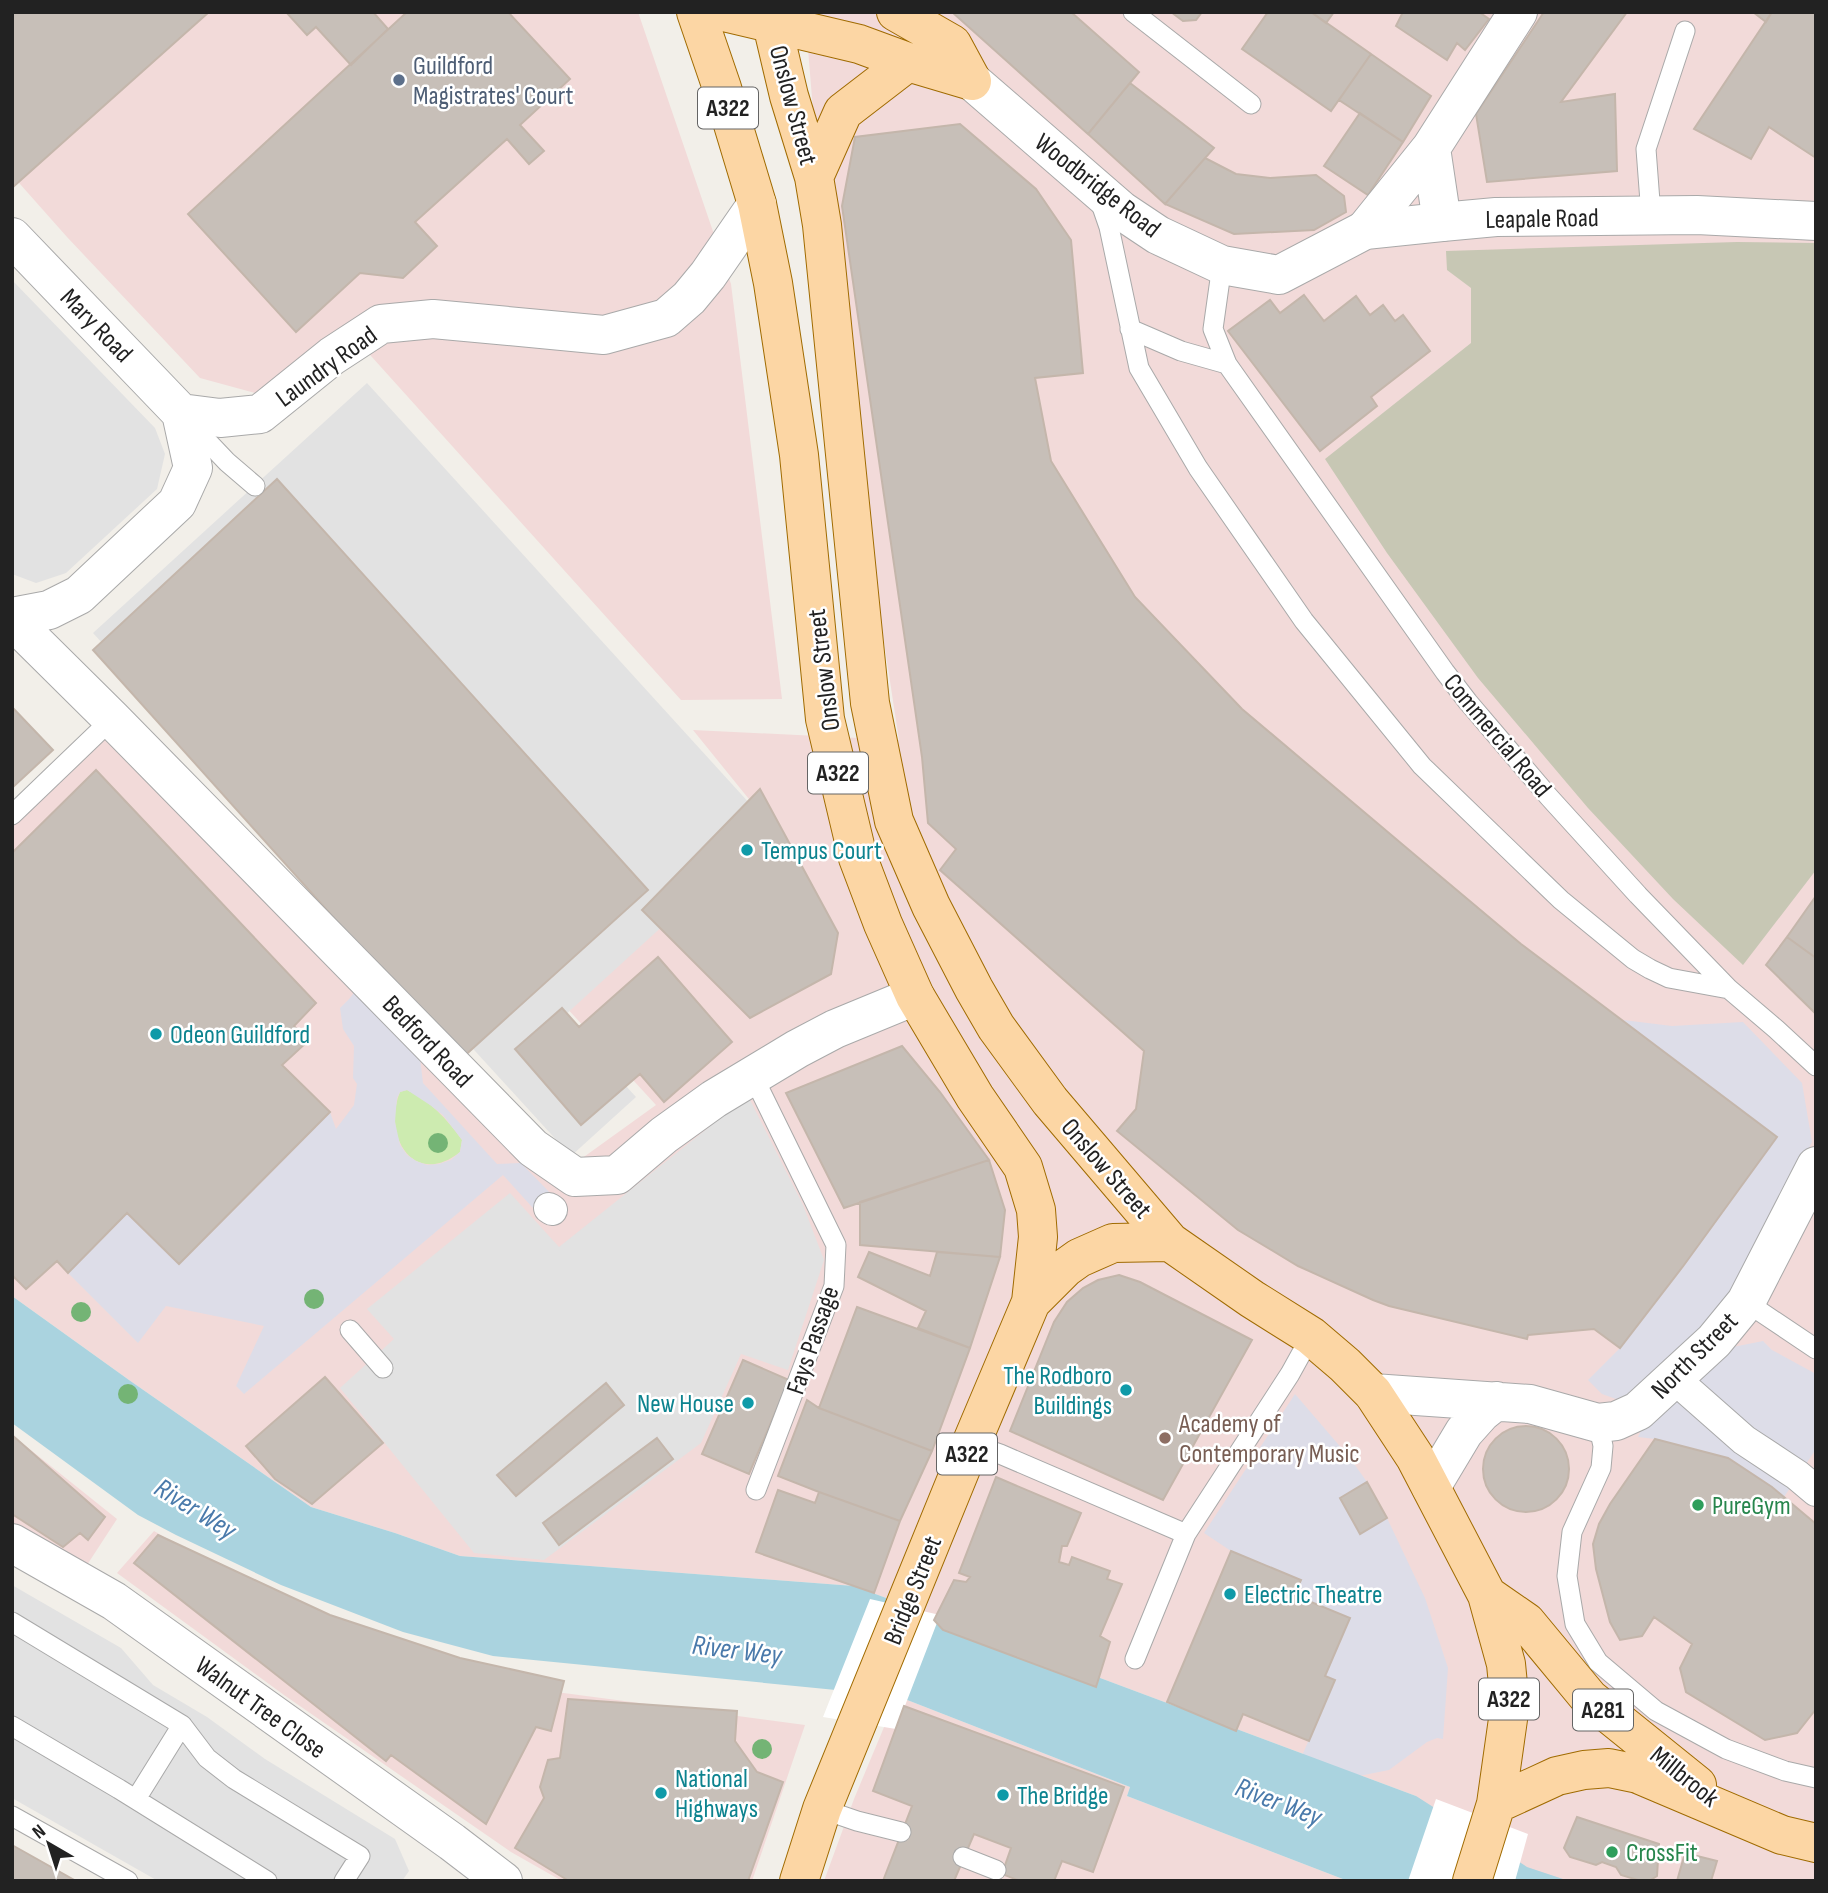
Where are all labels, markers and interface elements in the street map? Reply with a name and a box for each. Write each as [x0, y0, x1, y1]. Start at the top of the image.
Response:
street label: Onslow Street [762, 42, 823, 169]
place label: Guildford Magistrates' Court [413, 51, 574, 112]
marker: Guildford Magistrates' Court [391, 72, 407, 88]
road number: A322 [698, 88, 758, 128]
street label: Woodbridge Road [1028, 127, 1166, 245]
street label: Leapale Road [1485, 203, 1599, 236]
street label: Mary Road [53, 283, 139, 369]
street label: Laundry Road [270, 320, 384, 414]
street label: Onslow Street [802, 607, 847, 732]
street label: Commercial Road [1436, 668, 1557, 804]
road number: A322 [808, 752, 868, 794]
place label: Tempus Court [761, 836, 882, 867]
marker: Tempus Court [739, 842, 755, 858]
street label: Bedford Road [376, 990, 478, 1095]
place label: Odeon Guildford [170, 1020, 310, 1051]
marker: Odeon Guildford [148, 1026, 164, 1042]
street label: Onslow Street [1054, 1113, 1158, 1225]
street label: Fays Passage [780, 1282, 846, 1399]
street label: North Street [1645, 1306, 1745, 1406]
place label: The Rodboro Buildings [1003, 1361, 1112, 1422]
marker: The Rodboro Buildings [1118, 1382, 1134, 1398]
place label: New House [637, 1389, 734, 1420]
marker: New House [740, 1395, 756, 1411]
place label: Academy of Contemporary Music [1178, 1409, 1360, 1470]
marker: Academy of Contemporary Music [1157, 1430, 1173, 1446]
road number: A322 [937, 1434, 997, 1474]
water label: River Wey [148, 1471, 243, 1548]
place label: PureGym [1712, 1491, 1791, 1522]
marker: PureGym [1690, 1497, 1706, 1513]
street label: Bridge Street [878, 1532, 949, 1649]
place label: Electric Theatre [1244, 1580, 1382, 1611]
marker: Electric Theatre [1222, 1586, 1238, 1602]
water label: River Wey [690, 1629, 785, 1673]
street label: Walnut Tree Close [189, 1650, 331, 1766]
road number: A322 [1479, 1679, 1539, 1720]
road number: A281 [1573, 1690, 1633, 1730]
street label: Millbrook [1643, 1740, 1725, 1814]
place label: National Highways [675, 1764, 758, 1825]
water label: River Wey [1231, 1771, 1328, 1834]
place label: The Bridge [1017, 1781, 1108, 1812]
marker: National Highways [653, 1785, 669, 1801]
marker: The Bridge [995, 1787, 1011, 1803]
north arrow [14, 1809, 84, 1879]
text: N [28, 1820, 50, 1844]
place label: CrossFit [1626, 1838, 1698, 1869]
marker: CrossFit [1604, 1844, 1620, 1860]

